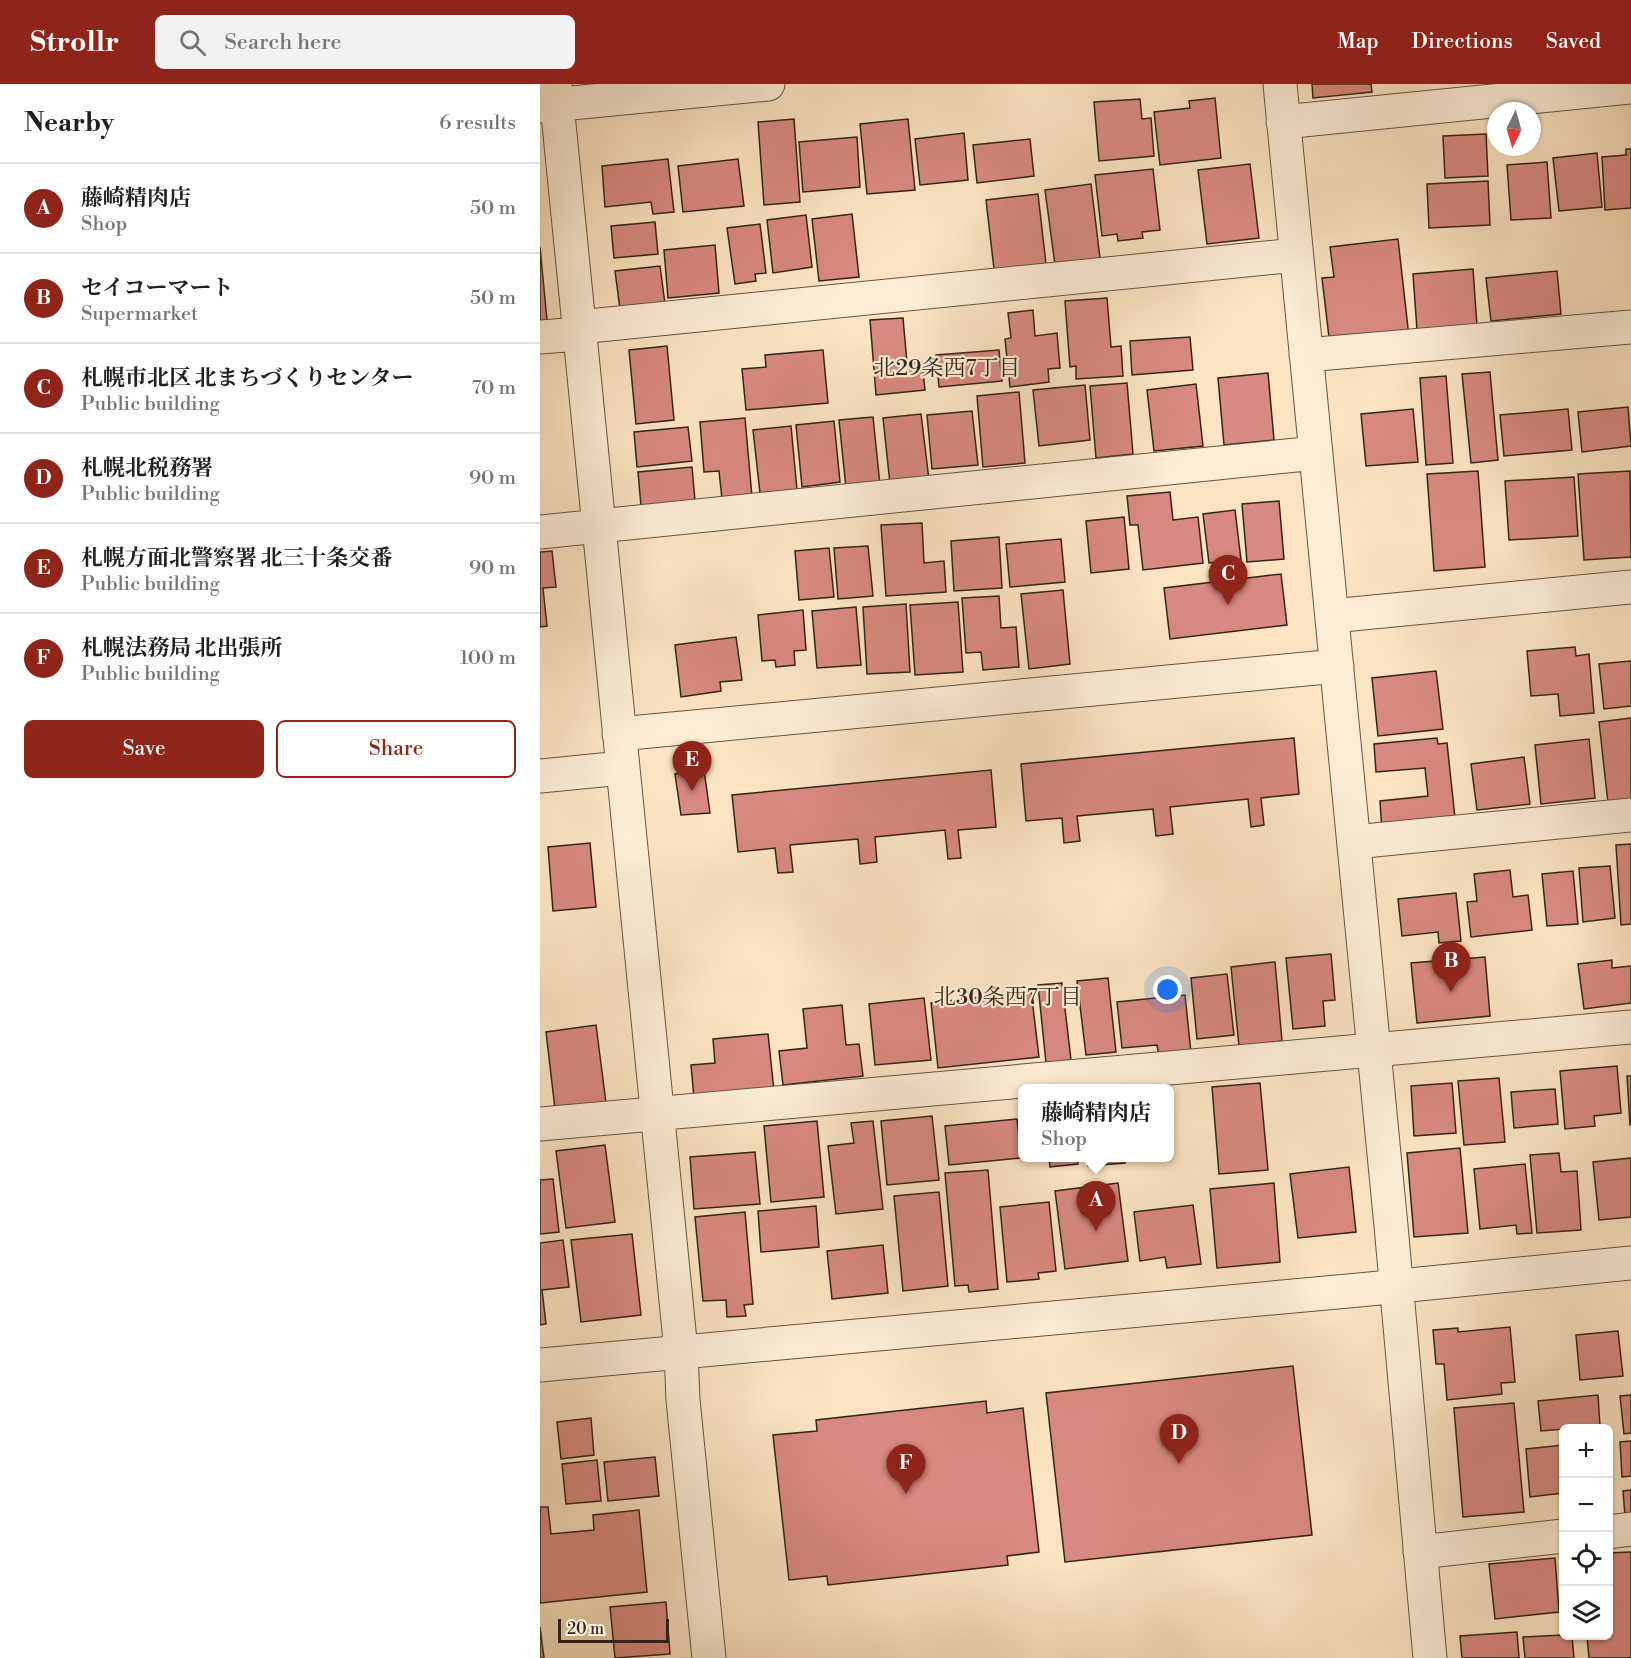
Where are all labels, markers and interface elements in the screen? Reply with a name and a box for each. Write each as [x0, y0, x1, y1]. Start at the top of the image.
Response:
search box [155, 15, 575, 69]
text: Strollr [30, 25, 119, 60]
icon: search [176, 26, 209, 59]
text: Search here [224, 29, 342, 56]
text: Map [1337, 29, 1379, 55]
text: Directions [1412, 29, 1513, 55]
text: Saved [1546, 29, 1601, 55]
north arrow [1487, 102, 1541, 156]
text: Nearby [24, 107, 114, 139]
text: 6 results [439, 111, 516, 136]
text: 藤崎精肉店 [81, 185, 191, 212]
text: A [36, 196, 51, 221]
text: 50 m [470, 196, 516, 221]
text: Shop [81, 212, 127, 237]
text: セイコーマート [81, 275, 233, 302]
text: B [36, 286, 51, 311]
text: 50 m [470, 286, 516, 311]
text: Supermarket [81, 302, 198, 327]
district label: 北29条西7丁目 [874, 355, 1020, 382]
text: 札幌市北区 北まちづくりセンター [81, 365, 413, 392]
text: C [36, 376, 51, 401]
text: 70 m [472, 376, 516, 401]
text: Public building [81, 392, 220, 417]
text: 札幌北税務署 [81, 455, 213, 482]
text: D [36, 466, 51, 491]
text: 90 m [469, 466, 516, 491]
text: Public building [81, 482, 220, 507]
text: 札幌方面北警察署 北三十条交番 [81, 545, 393, 572]
text: E [37, 556, 50, 581]
text: 90 m [469, 556, 516, 581]
pin: C [1208, 556, 1248, 605]
text: Public building [81, 572, 220, 597]
text: 札幌法務局 北出張所 [81, 635, 283, 662]
text: F [36, 646, 51, 671]
text: 100 m [460, 646, 516, 671]
text: Public building [81, 662, 220, 687]
button: Save [24, 720, 264, 778]
button: Share [276, 720, 516, 778]
pin: E [672, 742, 712, 791]
pin: B [1432, 942, 1470, 992]
your location [1153, 975, 1182, 1004]
district label: 北30条西7丁目 [934, 984, 1082, 1011]
popup [1018, 1084, 1174, 1162]
text: 藤崎精肉店 [1041, 1100, 1151, 1127]
text: Shop [1041, 1127, 1087, 1152]
pin: A [1076, 1182, 1116, 1231]
pin: D [1160, 1414, 1198, 1464]
map controls [1559, 1424, 1613, 1640]
button: + [1559, 1424, 1613, 1478]
pin: F [886, 1444, 926, 1494]
button: − [1559, 1478, 1613, 1532]
button: locate [1559, 1532, 1613, 1586]
button: layers [1559, 1586, 1613, 1640]
scale bar [558, 1616, 669, 1644]
text: 20 m [567, 1619, 604, 1639]

